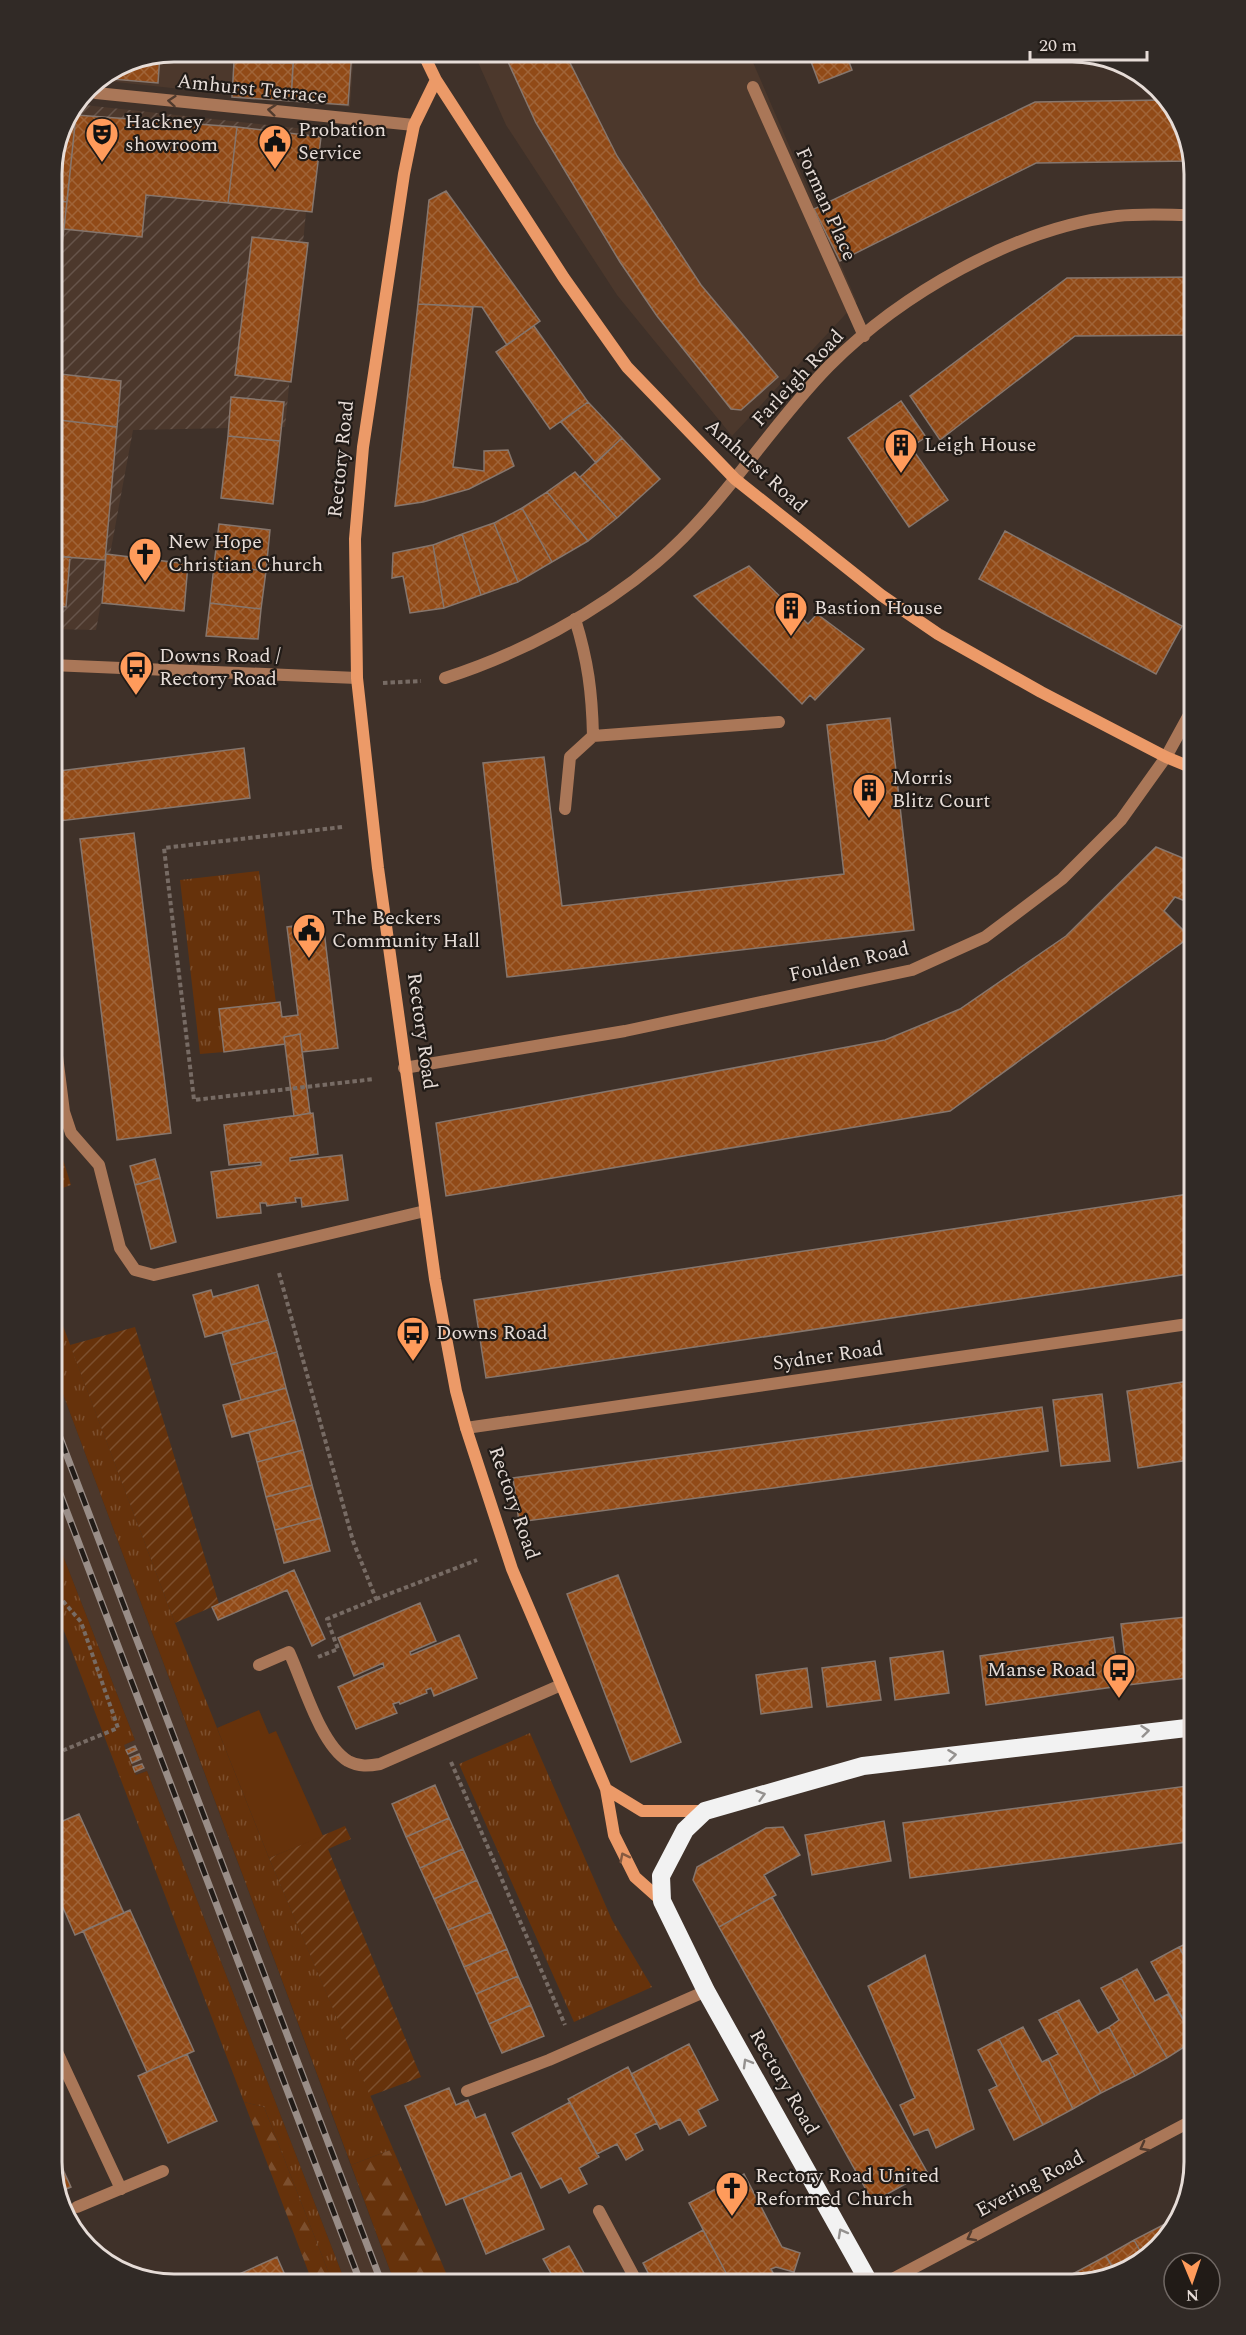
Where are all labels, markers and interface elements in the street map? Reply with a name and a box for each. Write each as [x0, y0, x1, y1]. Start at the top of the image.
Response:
scale bar [1030, 24, 1147, 62]
text: 20 m [1039, 32, 1077, 59]
street label: Amhurst Terrace [175, 66, 329, 112]
one-way arrow [168, 95, 177, 108]
one-way arrow [268, 104, 277, 117]
place label: Hackney showroom [125, 107, 218, 160]
place label: Probation Service [298, 115, 386, 168]
theatre icon: Hackney showroom [84, 116, 120, 163]
public building icon: Probation Service [257, 123, 293, 170]
street label: Forman Place [788, 142, 864, 266]
street label: Farleigh Road [745, 322, 851, 434]
street label: Rectory Road [320, 399, 362, 519]
street label: Amhurst Road [698, 412, 814, 520]
building icon: Leigh House [883, 427, 919, 474]
place label: Leigh House [924, 430, 1036, 460]
place label: New Hope Christian Church [168, 527, 323, 580]
church icon: New Hope Christian Church [127, 536, 163, 583]
building icon: Bastion House [773, 590, 809, 637]
place label: Bastion House [814, 593, 943, 623]
place label: Downs Road / Rectory Road [159, 641, 281, 694]
bus stop icon: Downs Road / Rectory Road [118, 649, 154, 696]
place label: Morris Blitz Court [892, 763, 990, 816]
building icon: Morris Blitz Court [851, 772, 887, 819]
place label: The Beckers Community Hall [332, 903, 480, 956]
public building icon: The Beckers Community Hall [291, 912, 327, 959]
street label: Foulden Road [786, 934, 912, 990]
street label: Rectory Road [399, 970, 445, 1092]
bus stop icon: Downs Road [395, 1315, 431, 1362]
place label: Downs Road [436, 1318, 548, 1348]
street label: Sydner Road [771, 1333, 885, 1379]
street label: Rectory Road [481, 1442, 547, 1564]
bus stop icon: Manse Road [1101, 1652, 1137, 1699]
place label: Manse Road [987, 1655, 1096, 1685]
one-way arrow [1141, 1725, 1150, 1738]
one-way arrow [947, 1749, 956, 1762]
one-way arrow [755, 1790, 766, 1802]
one-way arrow [620, 1853, 631, 1863]
street label: Rectory Road [742, 2023, 826, 2141]
one-way arrow [742, 2058, 754, 2069]
one-way arrow [1139, 2140, 1150, 2151]
street label: Evering Road [970, 2143, 1090, 2225]
place label: Rectory Road United Reformed Church [755, 2161, 940, 2214]
church icon: Rectory Road United Reformed Church [714, 2170, 750, 2217]
one-way arrow [838, 2229, 849, 2239]
one-way arrow [967, 2230, 977, 2241]
north arrow [1162, 2251, 1222, 2311]
text: N [1186, 2283, 1199, 2307]

